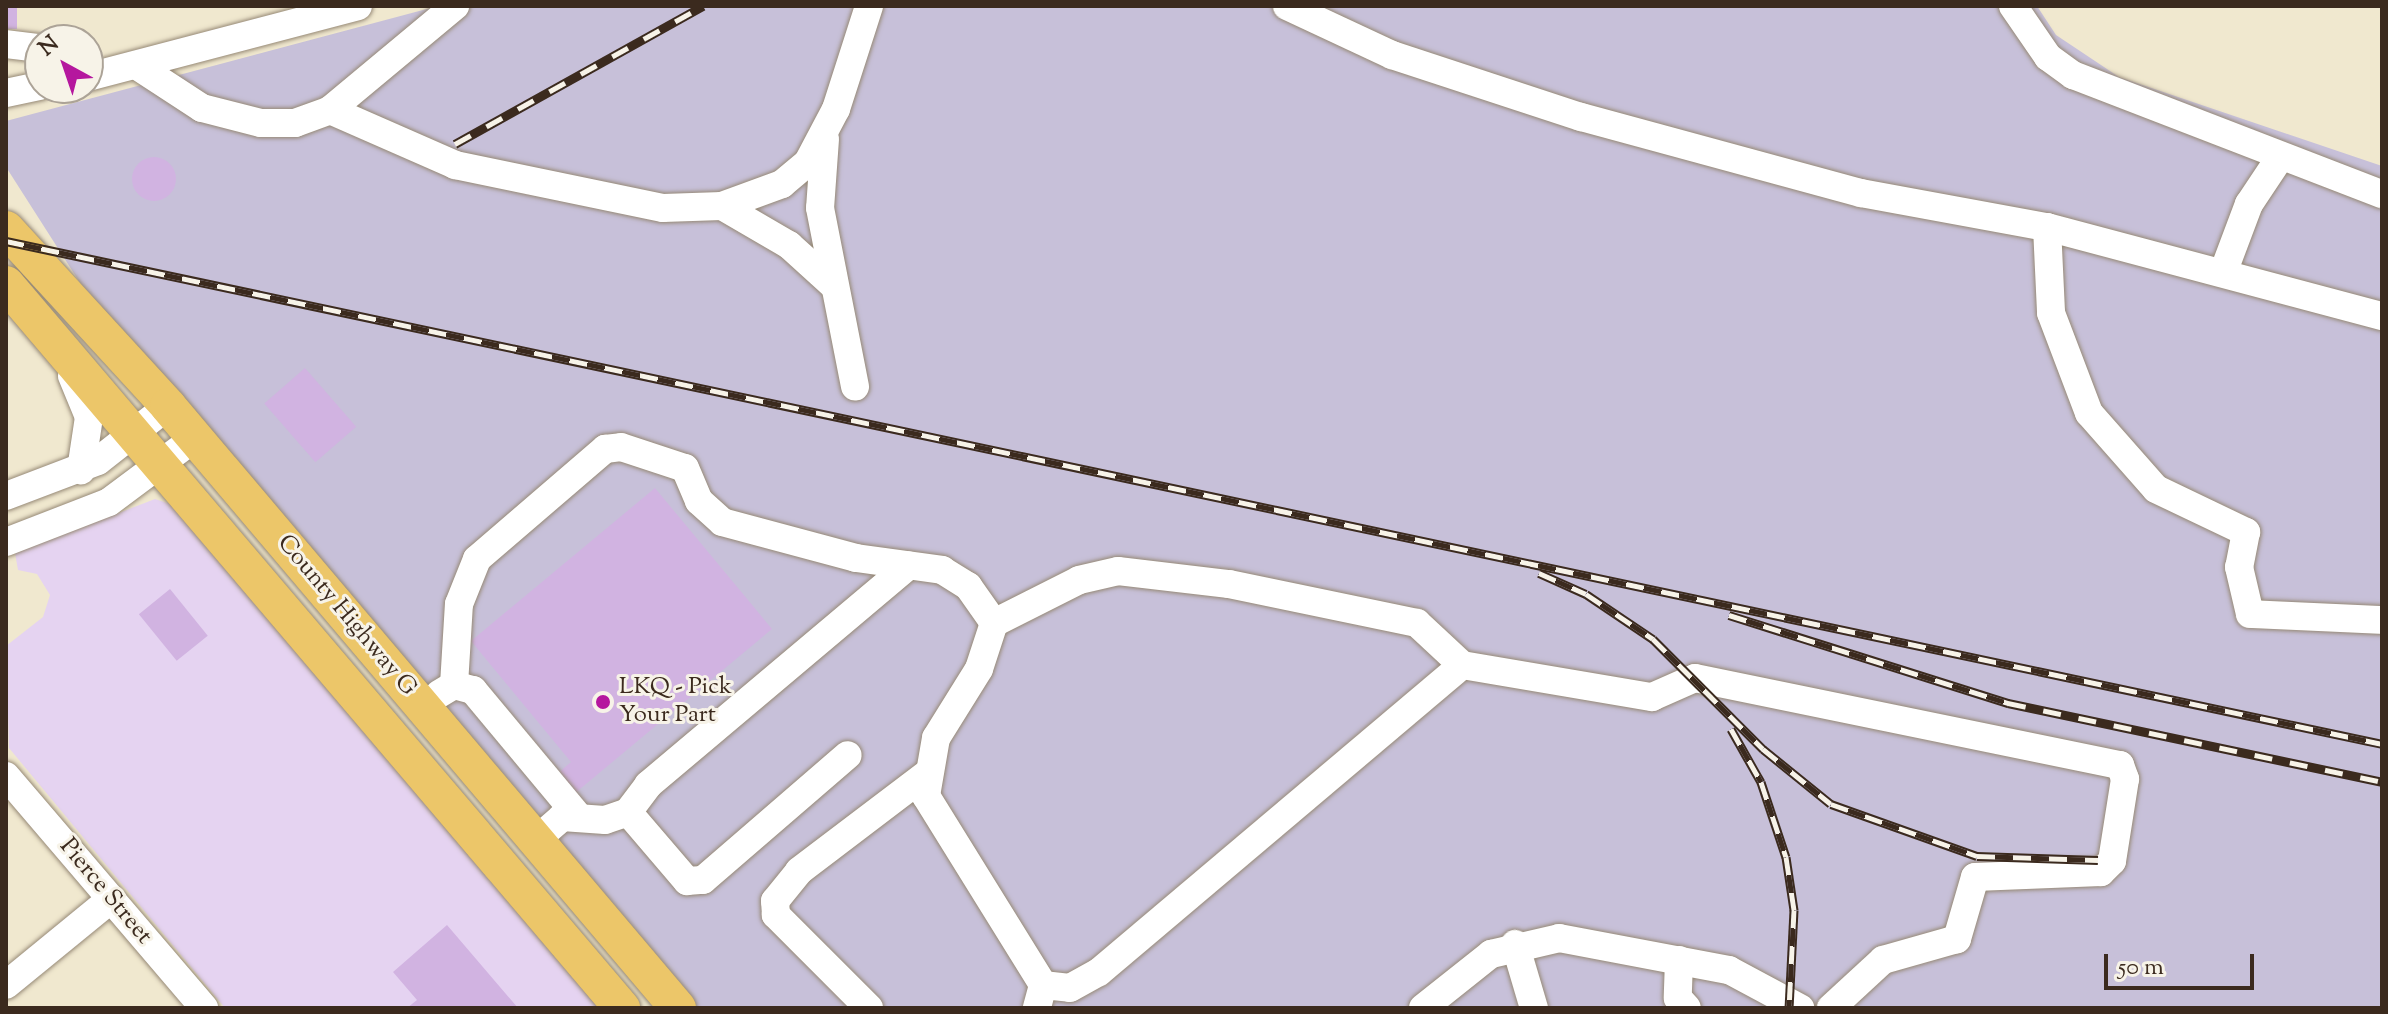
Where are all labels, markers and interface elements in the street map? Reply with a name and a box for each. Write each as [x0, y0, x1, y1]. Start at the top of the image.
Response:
north arrow [24, 24, 104, 104]
text: N [33, 29, 67, 65]
street label: County Highway G [270, 530, 422, 702]
place label: LKQ - Pick Your Part [619, 674, 732, 730]
marker: LKQ - Pick Your Part [594, 693, 612, 711]
street label: Pierce Street [52, 833, 158, 951]
scale bar [2108, 938, 2258, 988]
text: 50 m [2118, 951, 2164, 985]

